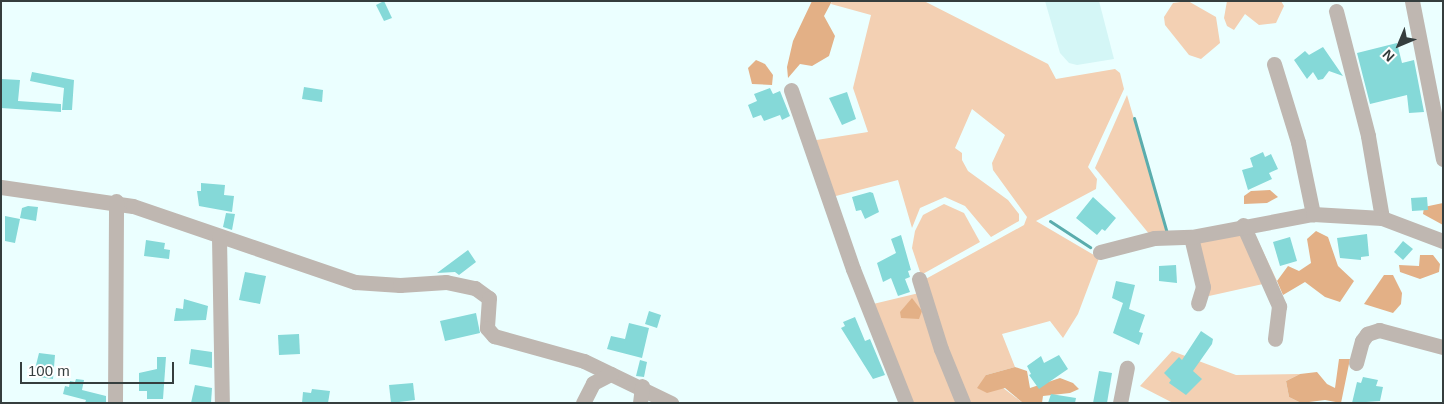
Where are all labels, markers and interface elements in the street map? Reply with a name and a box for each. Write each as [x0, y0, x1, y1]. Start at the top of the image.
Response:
north arrow [1374, 20, 1424, 70]
text: N [1379, 46, 1398, 65]
scale bar [22, 352, 176, 384]
text: 100 m [28, 362, 70, 379]

